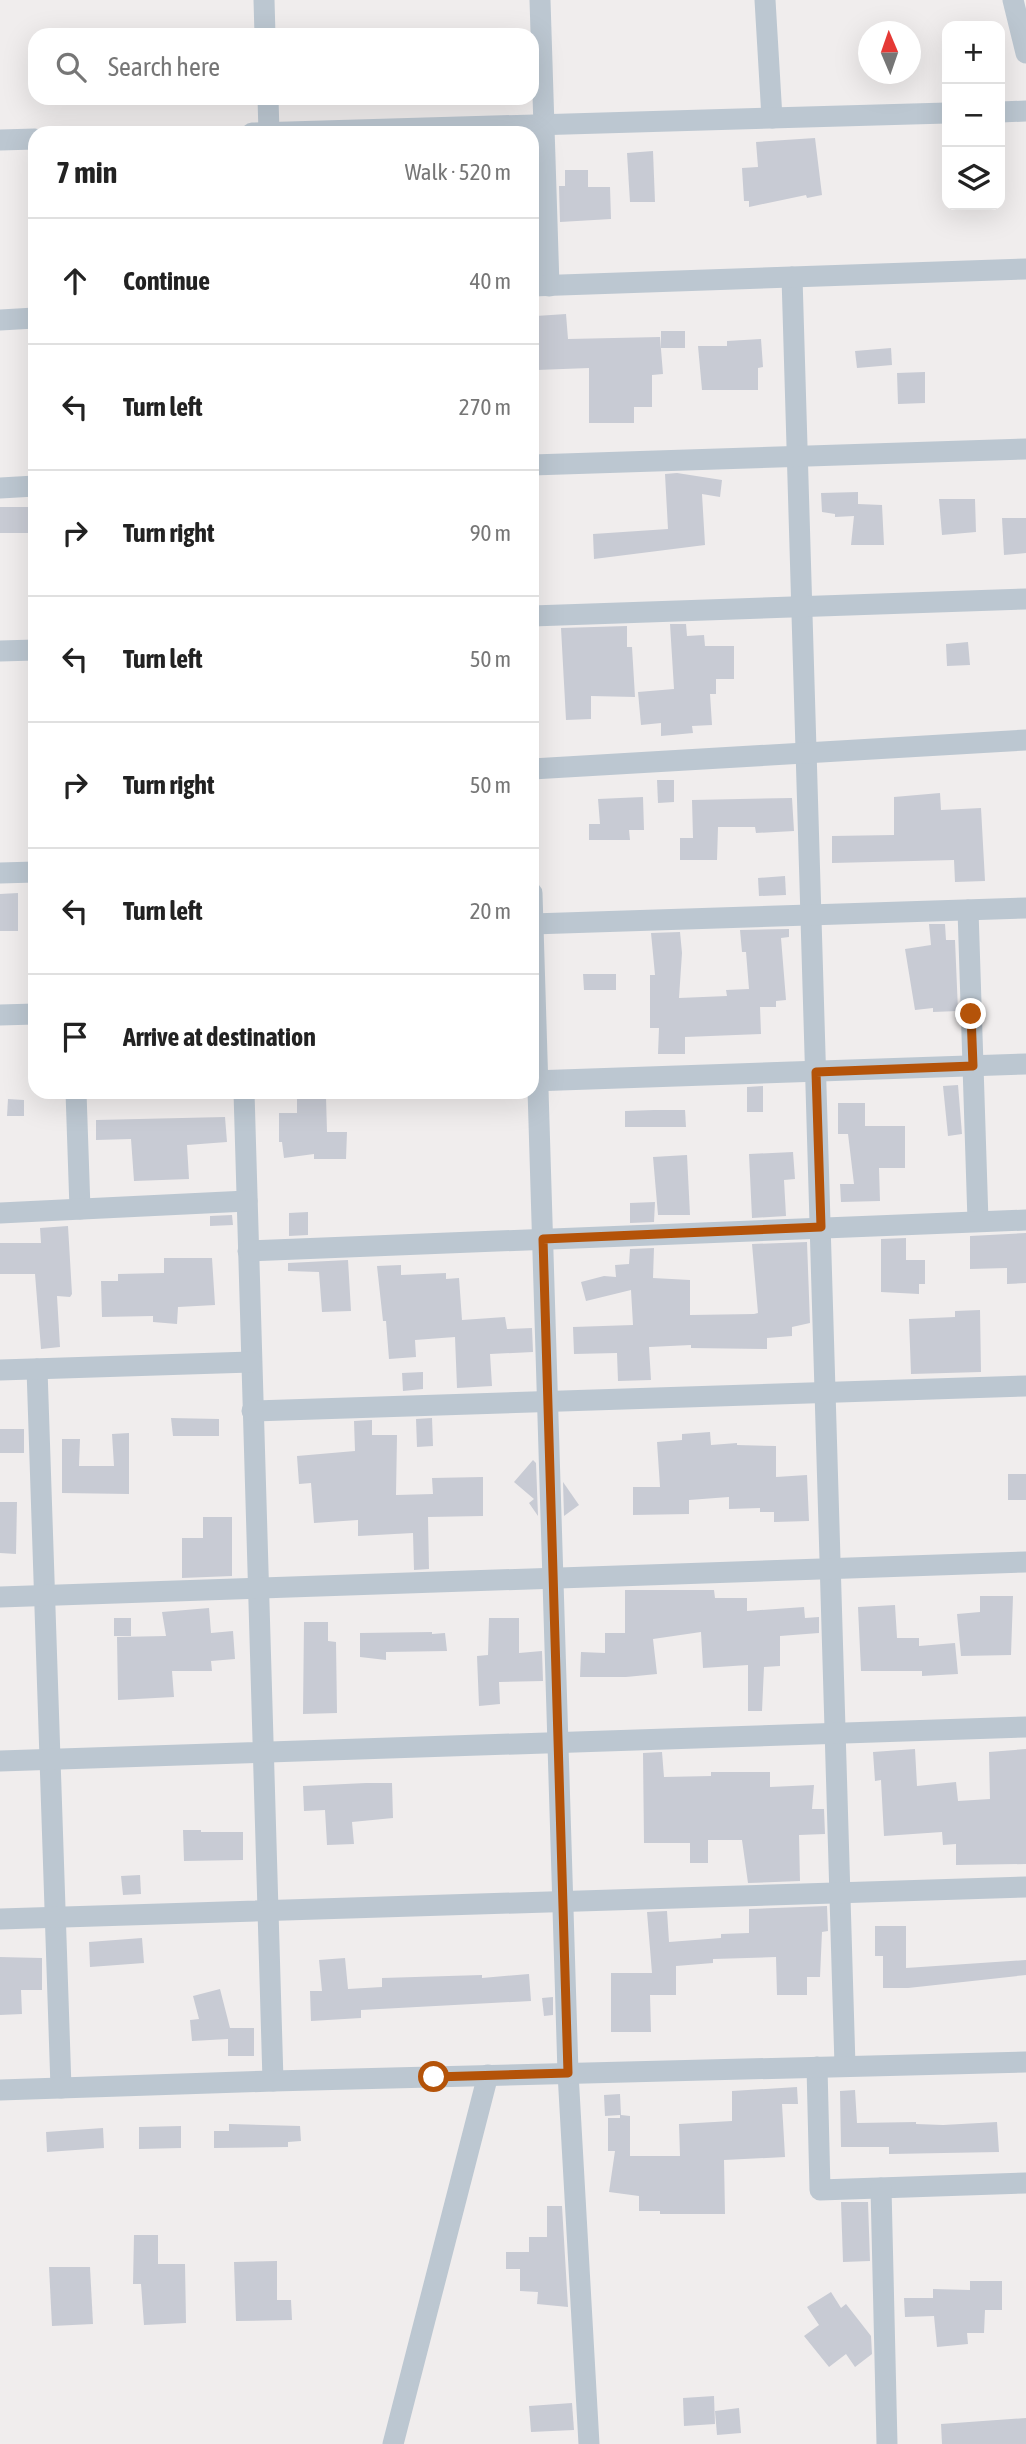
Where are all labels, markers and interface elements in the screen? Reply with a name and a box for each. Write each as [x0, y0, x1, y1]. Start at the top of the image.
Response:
north arrow [858, 21, 921, 84]
map controls [942, 21, 1005, 210]
button: + [942, 21, 1005, 84]
search box [28, 28, 539, 105]
icon: search [52, 48, 90, 86]
text: Search here [108, 52, 220, 82]
button: − [942, 84, 1005, 147]
button: layers [942, 147, 1005, 210]
text: 7 min [56, 155, 117, 189]
text: Walk · 520 m [405, 159, 511, 185]
icon: ahead [56, 262, 94, 300]
text: Continue [123, 266, 210, 296]
text: 40 m [470, 268, 511, 294]
icon: left [56, 388, 94, 426]
text: Turn left [123, 392, 203, 422]
text: 270 m [459, 394, 511, 420]
icon: right [56, 514, 94, 552]
text: Turn right [123, 518, 214, 548]
text: 90 m [470, 520, 511, 546]
icon: left [56, 640, 94, 678]
text: Turn left [123, 644, 203, 674]
text: 50 m [470, 646, 511, 672]
icon: right [56, 766, 94, 804]
text: Turn right [123, 770, 214, 800]
text: 50 m [470, 772, 511, 798]
icon: left [56, 892, 94, 930]
text: Turn left [123, 896, 203, 926]
text: 20 m [470, 898, 511, 924]
route end [955, 998, 986, 1029]
icon: arrive [56, 1018, 94, 1056]
text: Arrive at destination [123, 1022, 316, 1052]
route start [418, 2061, 449, 2092]

